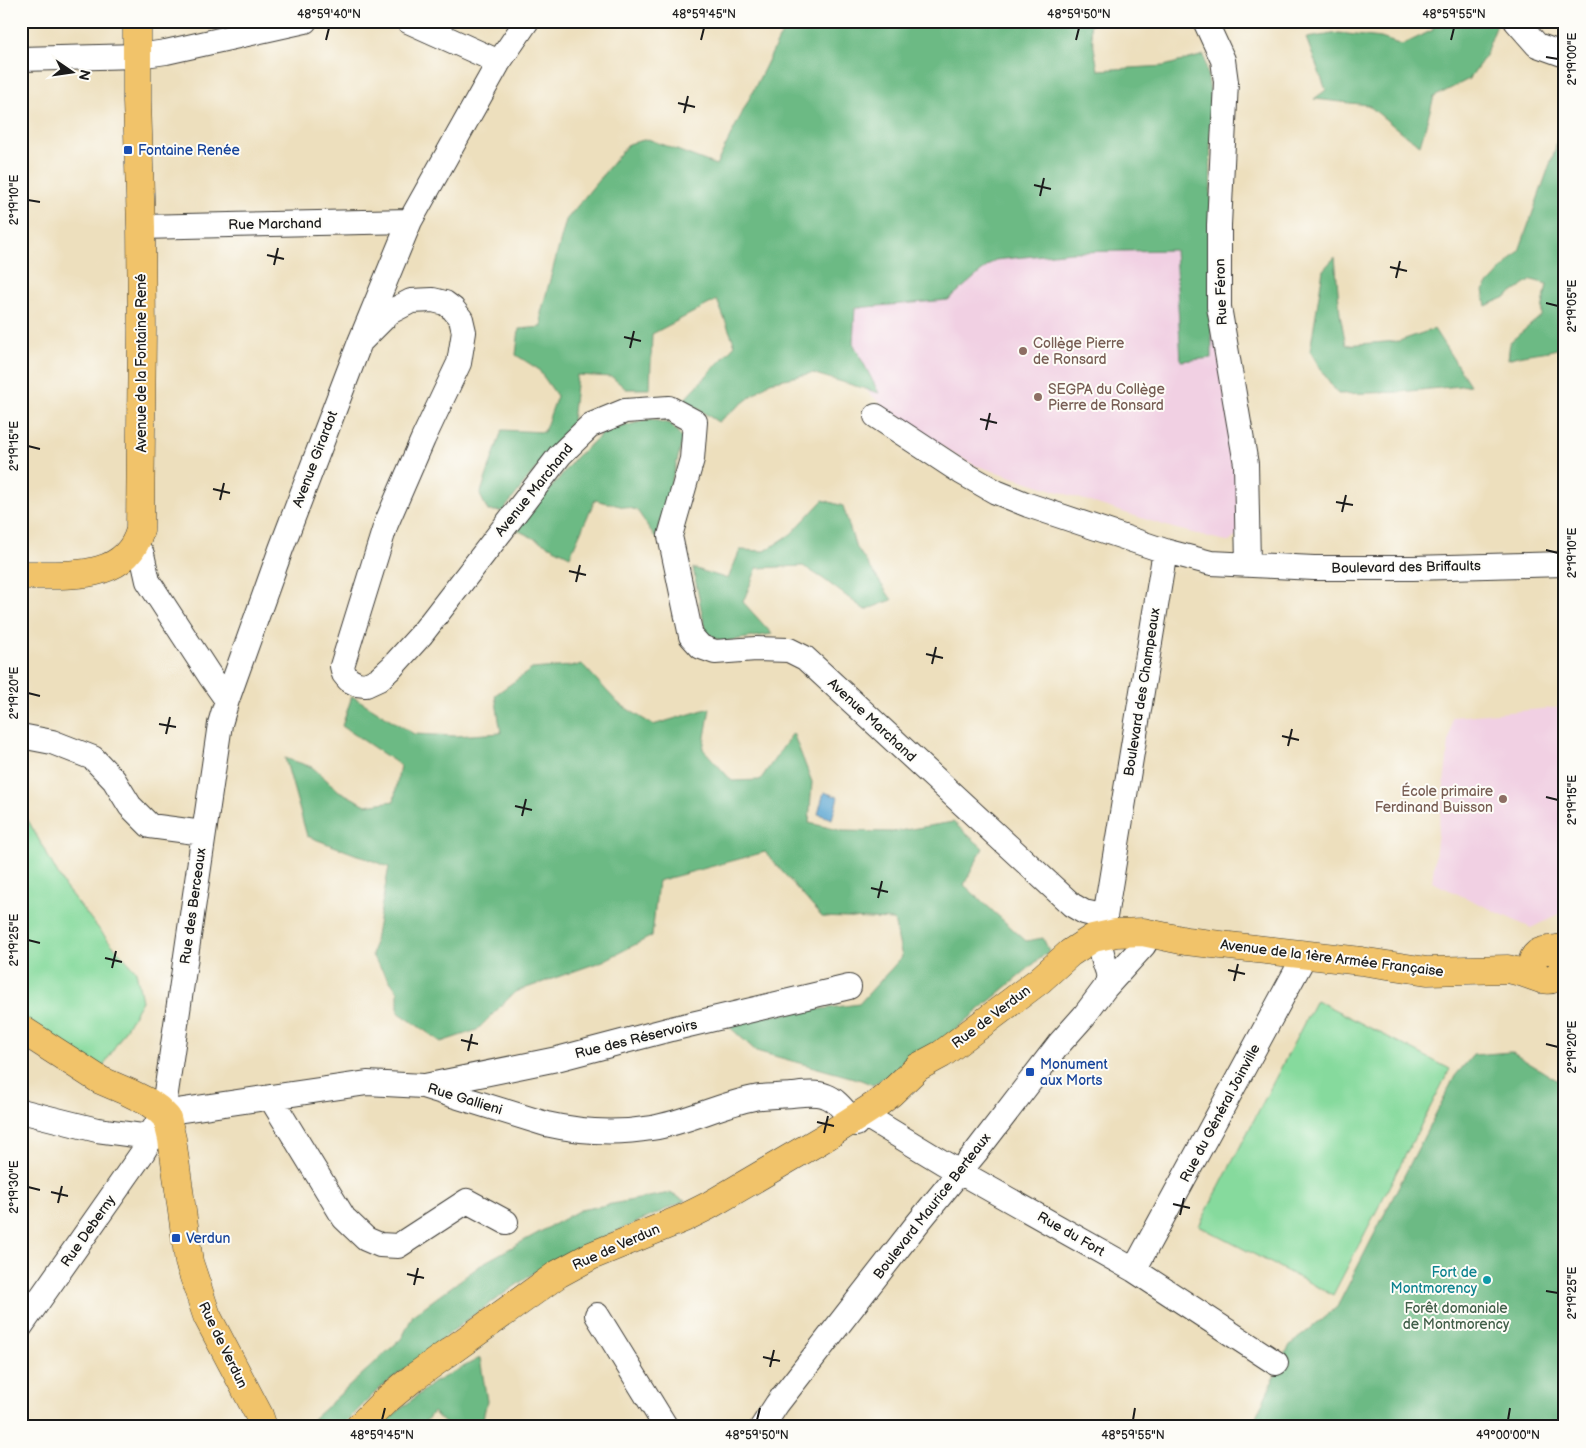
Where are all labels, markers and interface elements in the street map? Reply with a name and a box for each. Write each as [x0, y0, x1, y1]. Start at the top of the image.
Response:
text: 48°59'40"N [297, 7, 361, 22]
text: 48°59'45"N [672, 7, 736, 22]
text: 48°59'50"N [1047, 7, 1111, 22]
text: 48°59'55"N [1422, 7, 1486, 22]
text: 2°19'00"E [1565, 32, 1580, 86]
north arrow [48, 48, 98, 98]
text: N [75, 68, 94, 82]
place label: Fontaine Renée [138, 142, 240, 159]
marker: Fontaine Renée [122, 144, 134, 156]
text: 2°19'10"E [7, 175, 22, 225]
street label: Rue Marchand [228, 215, 322, 233]
street label: Rue Féron [1211, 258, 1231, 326]
street label: Avenue de la Fontaine René [133, 273, 150, 453]
text: 2°19'05"E [1565, 280, 1580, 332]
place label: Collège Pierre de Ronsard [1033, 335, 1124, 368]
marker: Collège Pierre de Ronsard [1017, 345, 1029, 357]
place label: SEGPA du Collège Pierre de Ronsard [1048, 381, 1165, 414]
marker: SEGPA du Collège Pierre de Ronsard [1032, 391, 1044, 403]
street label: Avenue Girardot [289, 408, 341, 510]
text: 2°19'15"E [7, 421, 22, 471]
street label: Avenue Marchand [491, 440, 577, 540]
text: 2°19'10"E [1565, 528, 1580, 578]
street label: Boulevard des Briffaults [1331, 557, 1481, 577]
street label: Boulevard des Champeaux [1120, 606, 1164, 778]
text: 2°19'20"E [7, 666, 22, 720]
street label: Avenue Marchand [824, 675, 920, 765]
text: 2°19'15"E [1565, 775, 1580, 825]
place label: École primaire Ferdinand Buisson [1375, 782, 1493, 816]
marker: École primaire Ferdinand Buisson [1497, 793, 1509, 805]
street label: Rue des Berceaux [176, 846, 210, 965]
text: 2°19'25"E [7, 913, 22, 966]
street label: Avenue de la 1ère Armée Française [1219, 936, 1445, 980]
street label: Rue de Verdun [948, 982, 1034, 1052]
street label: Rue des Réservoirs [573, 1016, 699, 1062]
text: 2°19'20"E [1565, 1020, 1580, 1074]
street label: Rue du Général Joinville [1176, 1041, 1264, 1185]
place label: Monument aux Morts [1040, 1056, 1108, 1089]
marker: Monument aux Morts [1024, 1066, 1036, 1078]
street label: Rue Gallieni [426, 1080, 504, 1118]
street label: Boulevard Maurice Berteaux [870, 1129, 995, 1282]
text: 2°19'30"E [7, 1160, 22, 1214]
street label: Rue Deberny [57, 1191, 119, 1270]
street label: Rue du Fort [1034, 1208, 1108, 1260]
street label: Rue de Verdun [570, 1220, 662, 1274]
place label: Verdun [186, 1230, 230, 1247]
marker: Verdun [170, 1232, 182, 1244]
place label: Fort de Montmorency [1391, 1264, 1478, 1297]
text: 2°19'25"E [1565, 1266, 1580, 1319]
marker: Fort de Montmorency [1481, 1274, 1493, 1286]
street label: Rue de Verdun [195, 1299, 251, 1391]
park label: Forêt domaniale de Montmorency [1403, 1300, 1510, 1333]
text: 48°59'45"N [350, 1428, 414, 1443]
text: 48°59'50"N [725, 1428, 789, 1443]
text: 48°59'55"N [1101, 1428, 1165, 1443]
text: 49°00'00"N [1476, 1428, 1540, 1443]

